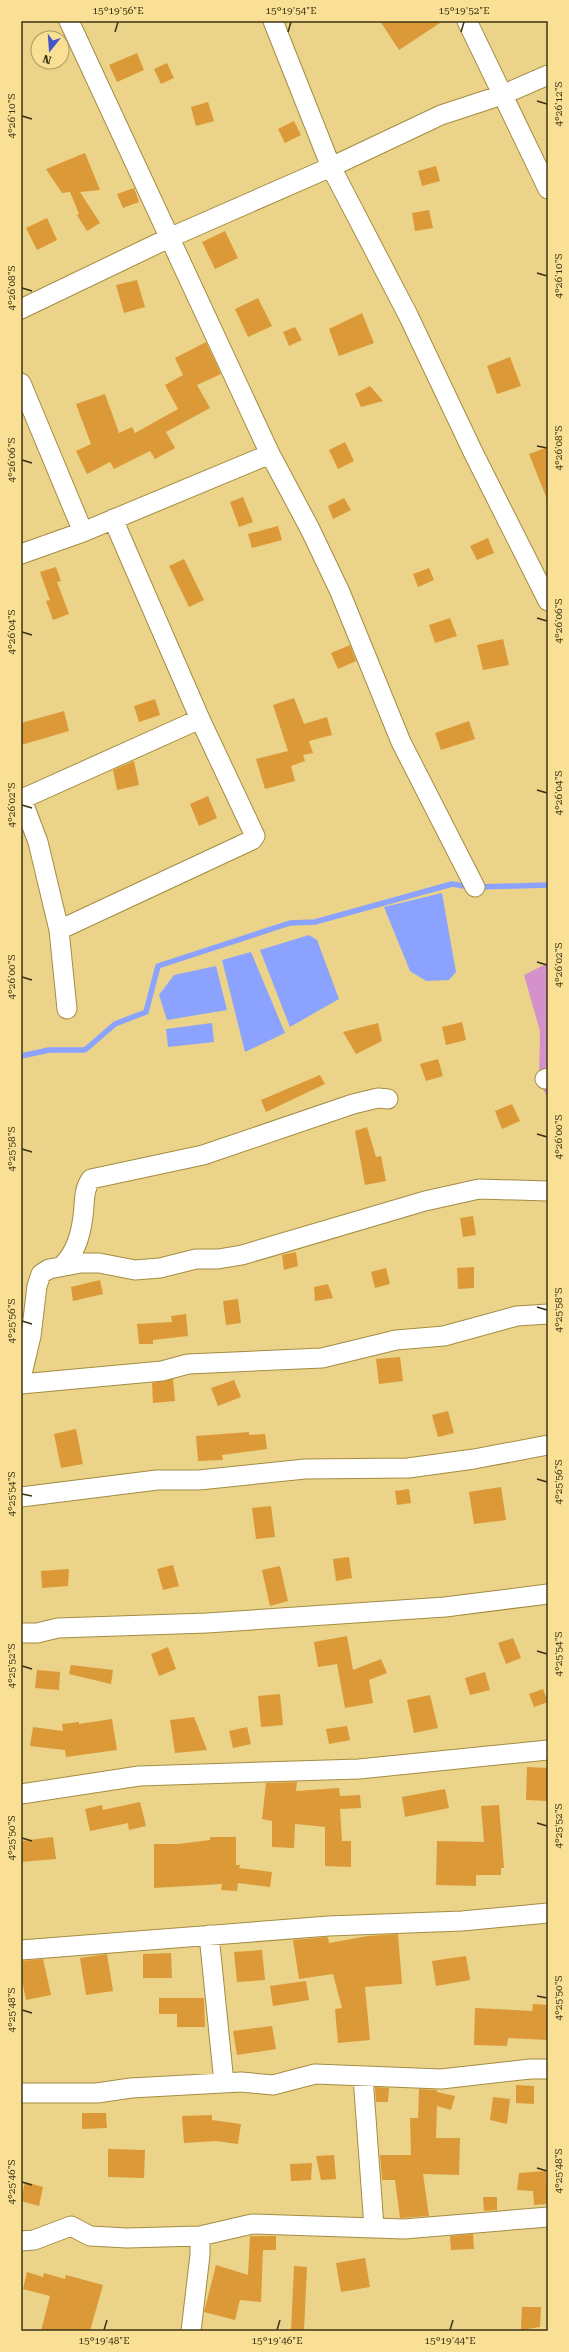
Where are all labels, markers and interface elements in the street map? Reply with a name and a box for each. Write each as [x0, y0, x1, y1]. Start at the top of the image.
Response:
text: 15°19'56"E [92, 5, 144, 16]
text: 15°19'54"E [265, 5, 317, 16]
text: 15°19'52"E [438, 5, 490, 16]
north arrow [30, 30, 70, 70]
text: N [41, 51, 53, 67]
text: 4°26'12"S [553, 81, 564, 127]
text: 4°26'10"S [6, 93, 17, 139]
text: 4°26'10"S [553, 253, 564, 299]
text: 4°26'08"S [6, 265, 17, 311]
text: 4°26'08"S [553, 425, 564, 471]
text: 4°26'06"S [6, 437, 17, 483]
text: 4°26'06"S [553, 598, 564, 644]
text: 4°26'04"S [6, 609, 17, 655]
text: 4°26'04"S [553, 770, 564, 816]
text: 4°26'02"S [6, 782, 17, 828]
text: 4°26'02"S [553, 942, 564, 988]
text: 4°26'00"S [6, 954, 17, 1000]
text: 4°26'00"S [553, 1114, 564, 1160]
text: 4°25'58"S [6, 1126, 17, 1172]
text: 4°25'58"S [553, 1287, 564, 1333]
text: 4°25'56"S [6, 1298, 17, 1344]
text: 4°25'56"S [553, 1459, 564, 1505]
text: 4°25'54"S [6, 1471, 17, 1517]
text: 4°25'54"S [553, 1631, 564, 1677]
text: 4°25'52"S [6, 1643, 17, 1689]
text: 4°25'52"S [553, 1803, 564, 1849]
text: 4°25'50"S [6, 1815, 17, 1861]
text: 4°25'50"S [553, 1975, 564, 2021]
text: 4°25'48"S [6, 1987, 17, 2033]
text: 4°25'48"S [553, 2148, 564, 2194]
text: 4°25'46"S [6, 2159, 17, 2205]
text: 15°19'48"E [78, 2335, 130, 2346]
text: 15°19'46"E [251, 2335, 303, 2346]
text: 15°19'44"E [424, 2335, 476, 2346]

